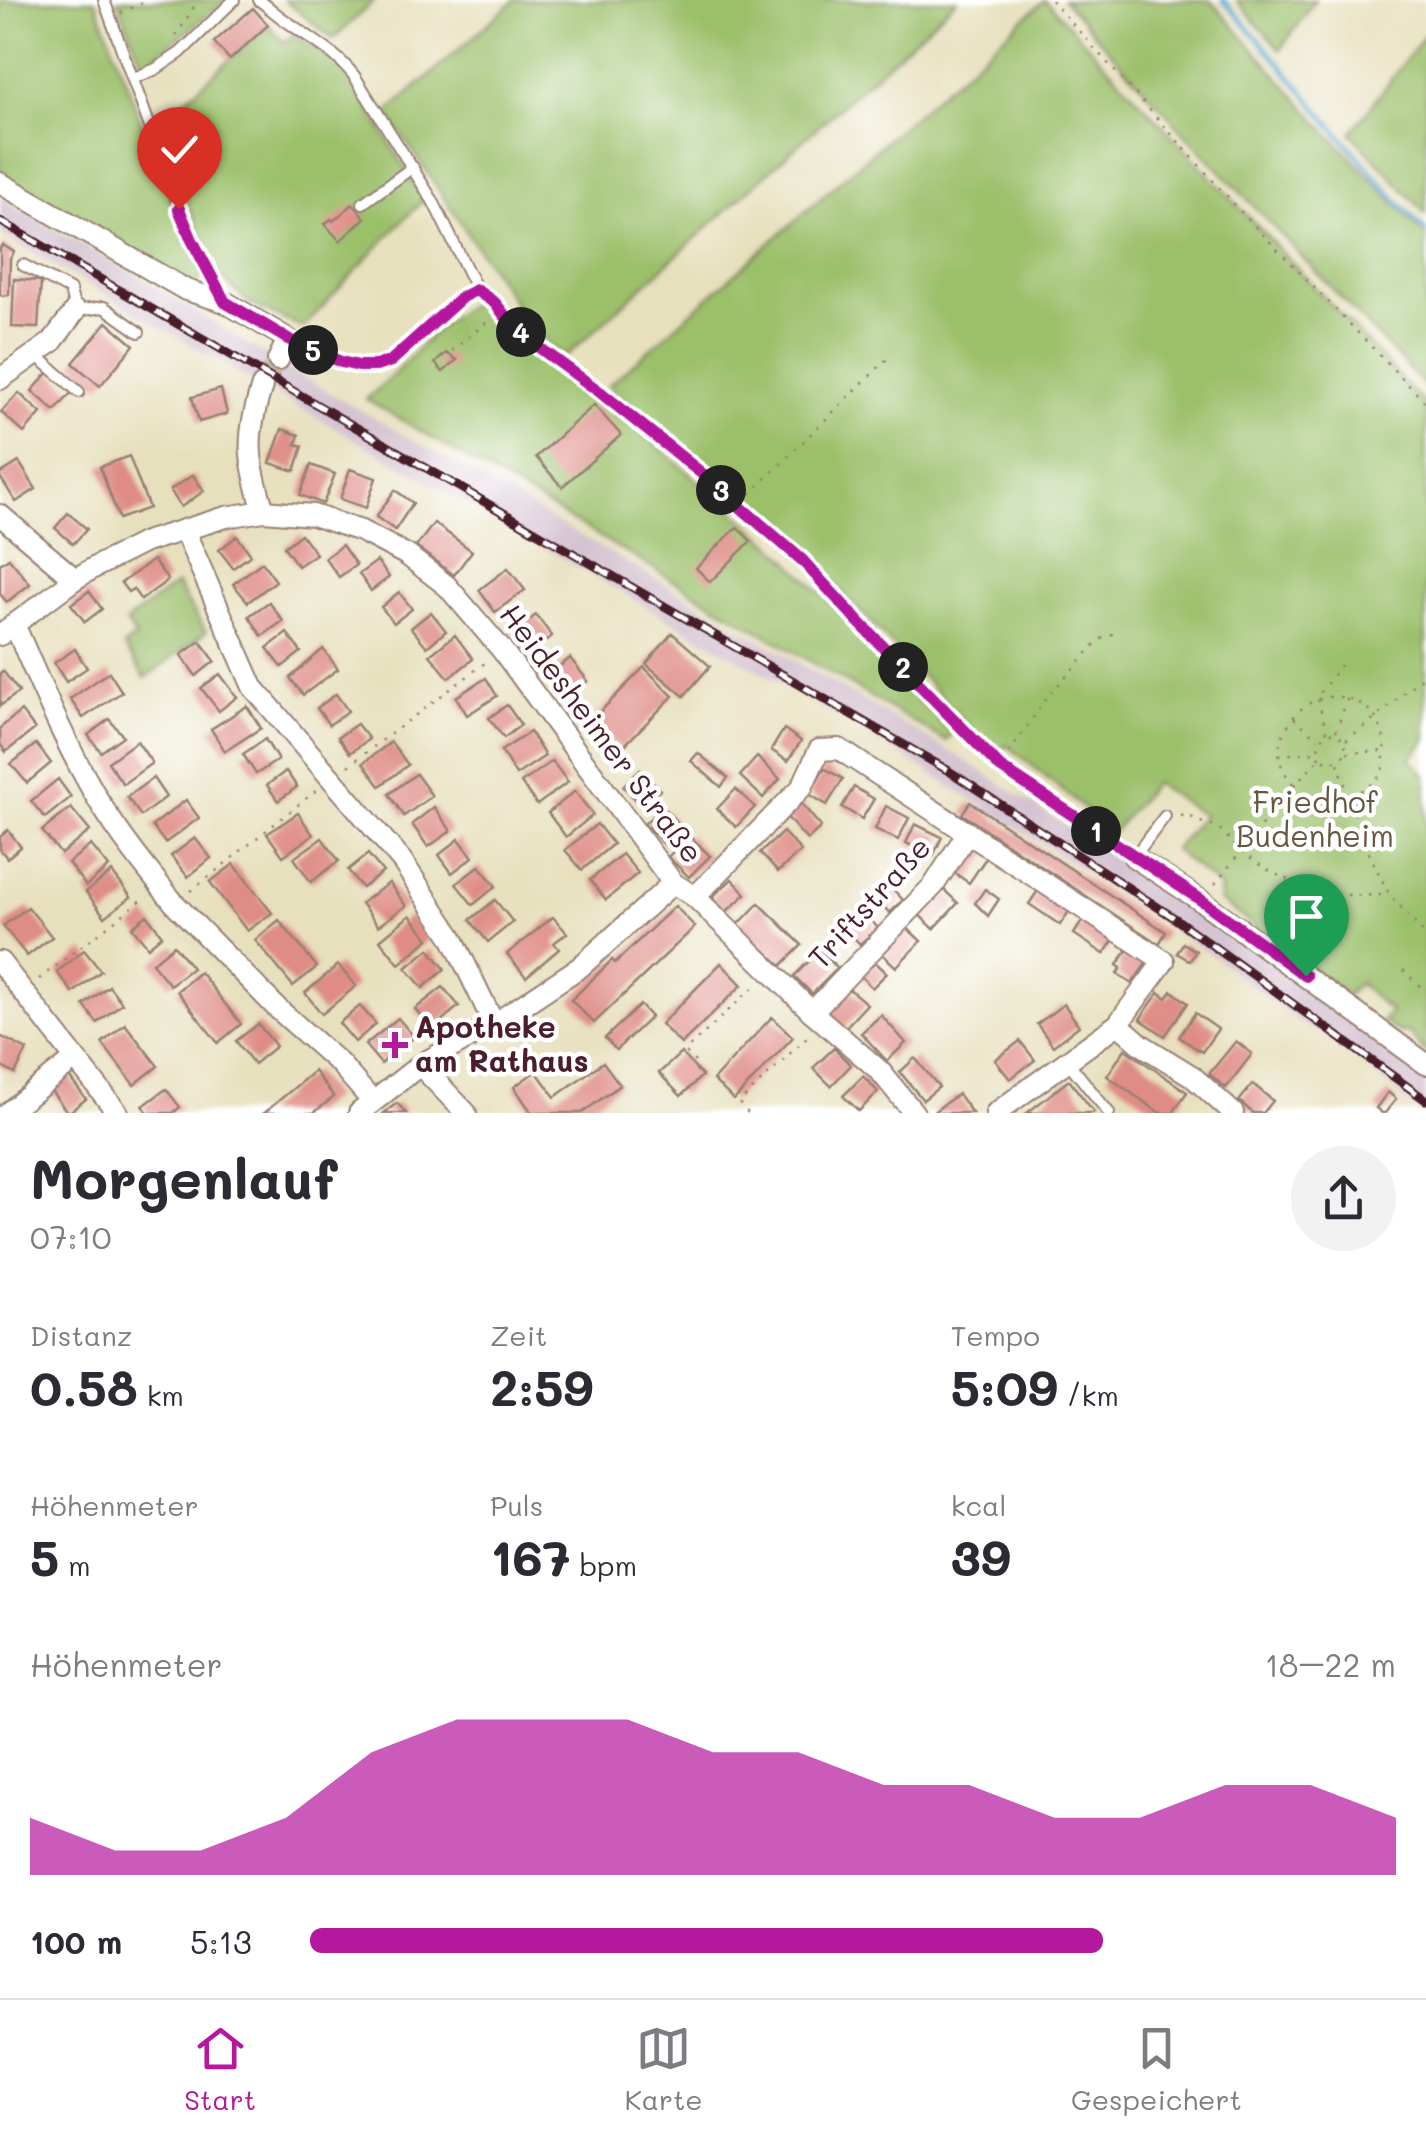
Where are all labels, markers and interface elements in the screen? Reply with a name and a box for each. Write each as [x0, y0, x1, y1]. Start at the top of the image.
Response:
pin [137, 107, 222, 210]
icon: check [152, 122, 207, 177]
pin: 4 [496, 307, 546, 357]
text: 4 [512, 314, 530, 350]
pin: 5 [288, 325, 338, 375]
text: 5 [305, 332, 321, 368]
pin: 3 [696, 465, 746, 515]
text: 3 [713, 472, 729, 508]
street label: Heidesheimer Straße [492, 595, 713, 870]
pin: 2 [878, 642, 928, 692]
text: 2 [895, 649, 911, 685]
park label: Friedhof Budenheim [1236, 781, 1394, 855]
pin: 1 [1071, 806, 1121, 856]
text: 1 [1090, 813, 1102, 849]
street label: Triftstraße [798, 827, 939, 976]
pin [1264, 874, 1349, 977]
icon: arrive [1279, 889, 1334, 944]
place label: Apotheke am Rathaus [415, 1006, 589, 1080]
marker: Apotheke am Rathaus [384, 1034, 406, 1056]
text: Morgenlauf [30, 1141, 337, 1213]
button: share [1291, 1146, 1396, 1251]
text: 07:10 [30, 1215, 112, 1257]
text: Distanz [30, 1317, 132, 1353]
text: Zeit [490, 1317, 547, 1353]
text: Tempo [951, 1317, 1040, 1353]
text: 0.58 [30, 1353, 138, 1419]
text: 2:59 [490, 1353, 593, 1419]
text: 5:09 [951, 1353, 1058, 1419]
text: km [138, 1377, 184, 1413]
text: /km [1058, 1377, 1119, 1413]
text: Höhenmeter [30, 1487, 199, 1523]
text: Puls [490, 1487, 543, 1523]
text: kcal [951, 1487, 1006, 1523]
text: 5 [30, 1523, 59, 1589]
text: 167 [490, 1523, 571, 1589]
text: 39 [951, 1523, 1011, 1589]
text: m [59, 1547, 90, 1583]
text: bpm [571, 1547, 637, 1583]
text: Höhenmeter [30, 1643, 223, 1685]
text: 18–22 m [1265, 1643, 1396, 1685]
text: 100 m [30, 1920, 122, 1962]
text: 5:13 [190, 1920, 252, 1962]
tab: Start [184, 2021, 256, 2117]
tab: Karte [624, 2021, 703, 2117]
tab: Gespeichert [1071, 2021, 1242, 2117]

